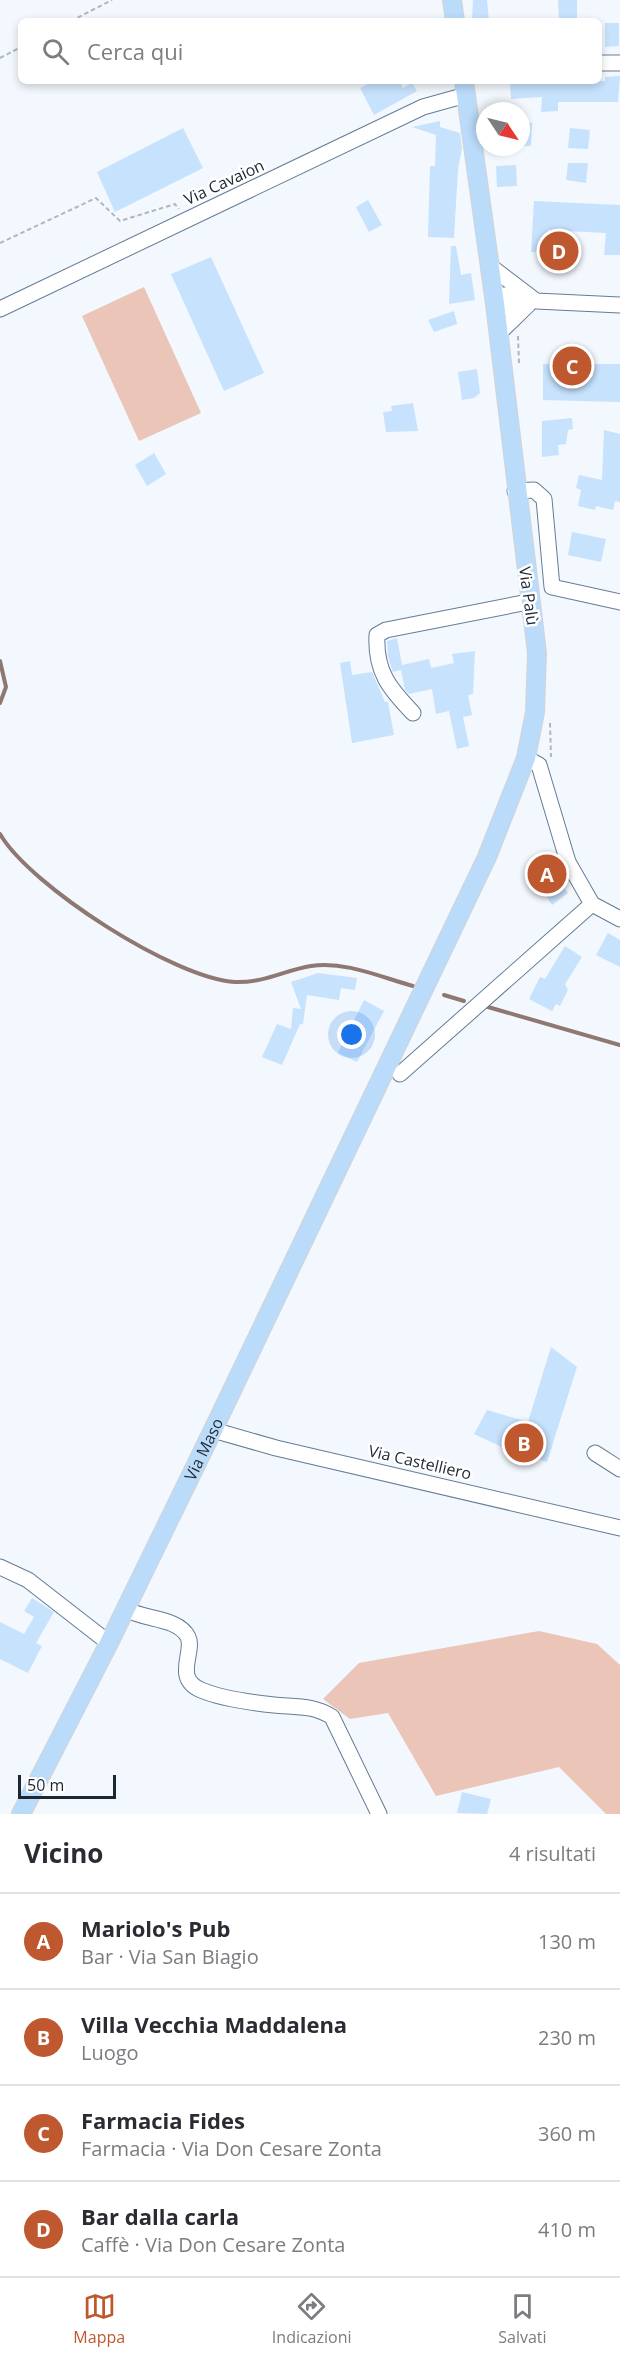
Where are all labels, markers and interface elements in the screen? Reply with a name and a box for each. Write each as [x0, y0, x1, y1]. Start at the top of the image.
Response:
search box [18, 18, 602, 84]
icon: search [39, 35, 72, 68]
text: Cerca qui [87, 36, 183, 66]
north arrow [476, 102, 530, 156]
street label: Via Cavaion [180, 154, 268, 210]
pin: D [540, 228, 578, 274]
pin: C [552, 344, 592, 388]
street label: Via Palù [514, 565, 544, 627]
pin: A [528, 852, 566, 896]
your location [337, 1020, 366, 1049]
street label: Via Maso [179, 1414, 228, 1484]
pin: B [504, 1420, 544, 1466]
street label: Via Castelliero [366, 1439, 474, 1485]
scale bar [18, 1772, 116, 1800]
text: 50 m [27, 1774, 64, 1796]
text: Vicino [24, 1835, 103, 1871]
text: 4 risultati [509, 1840, 596, 1867]
text: Mariolo's Pub [81, 1913, 230, 1943]
text: A [37, 1928, 50, 1955]
text: 130 m [538, 1928, 596, 1955]
text: Bar · Via San Biagio [81, 1943, 259, 1970]
text: Villa Vecchia Maddalena [81, 2009, 347, 2039]
text: B [37, 2024, 50, 2051]
text: 230 m [538, 2024, 596, 2051]
text: Luogo [81, 2039, 139, 2066]
text: Farmacia Fides [81, 2105, 245, 2135]
text: C [37, 2120, 50, 2147]
text: 360 m [538, 2120, 596, 2147]
text: Farmacia · Via Don Cesare Zonta [81, 2135, 382, 2162]
text: Bar dalla carla [81, 2201, 239, 2231]
text: D [36, 2216, 51, 2243]
text: 410 m [538, 2216, 596, 2243]
text: Caffè · Via Don Cesare Zonta [81, 2231, 345, 2258]
tab: Mappa [73, 2290, 125, 2348]
tab: Indicazioni [272, 2290, 352, 2348]
tab: Salvati [498, 2290, 547, 2348]

